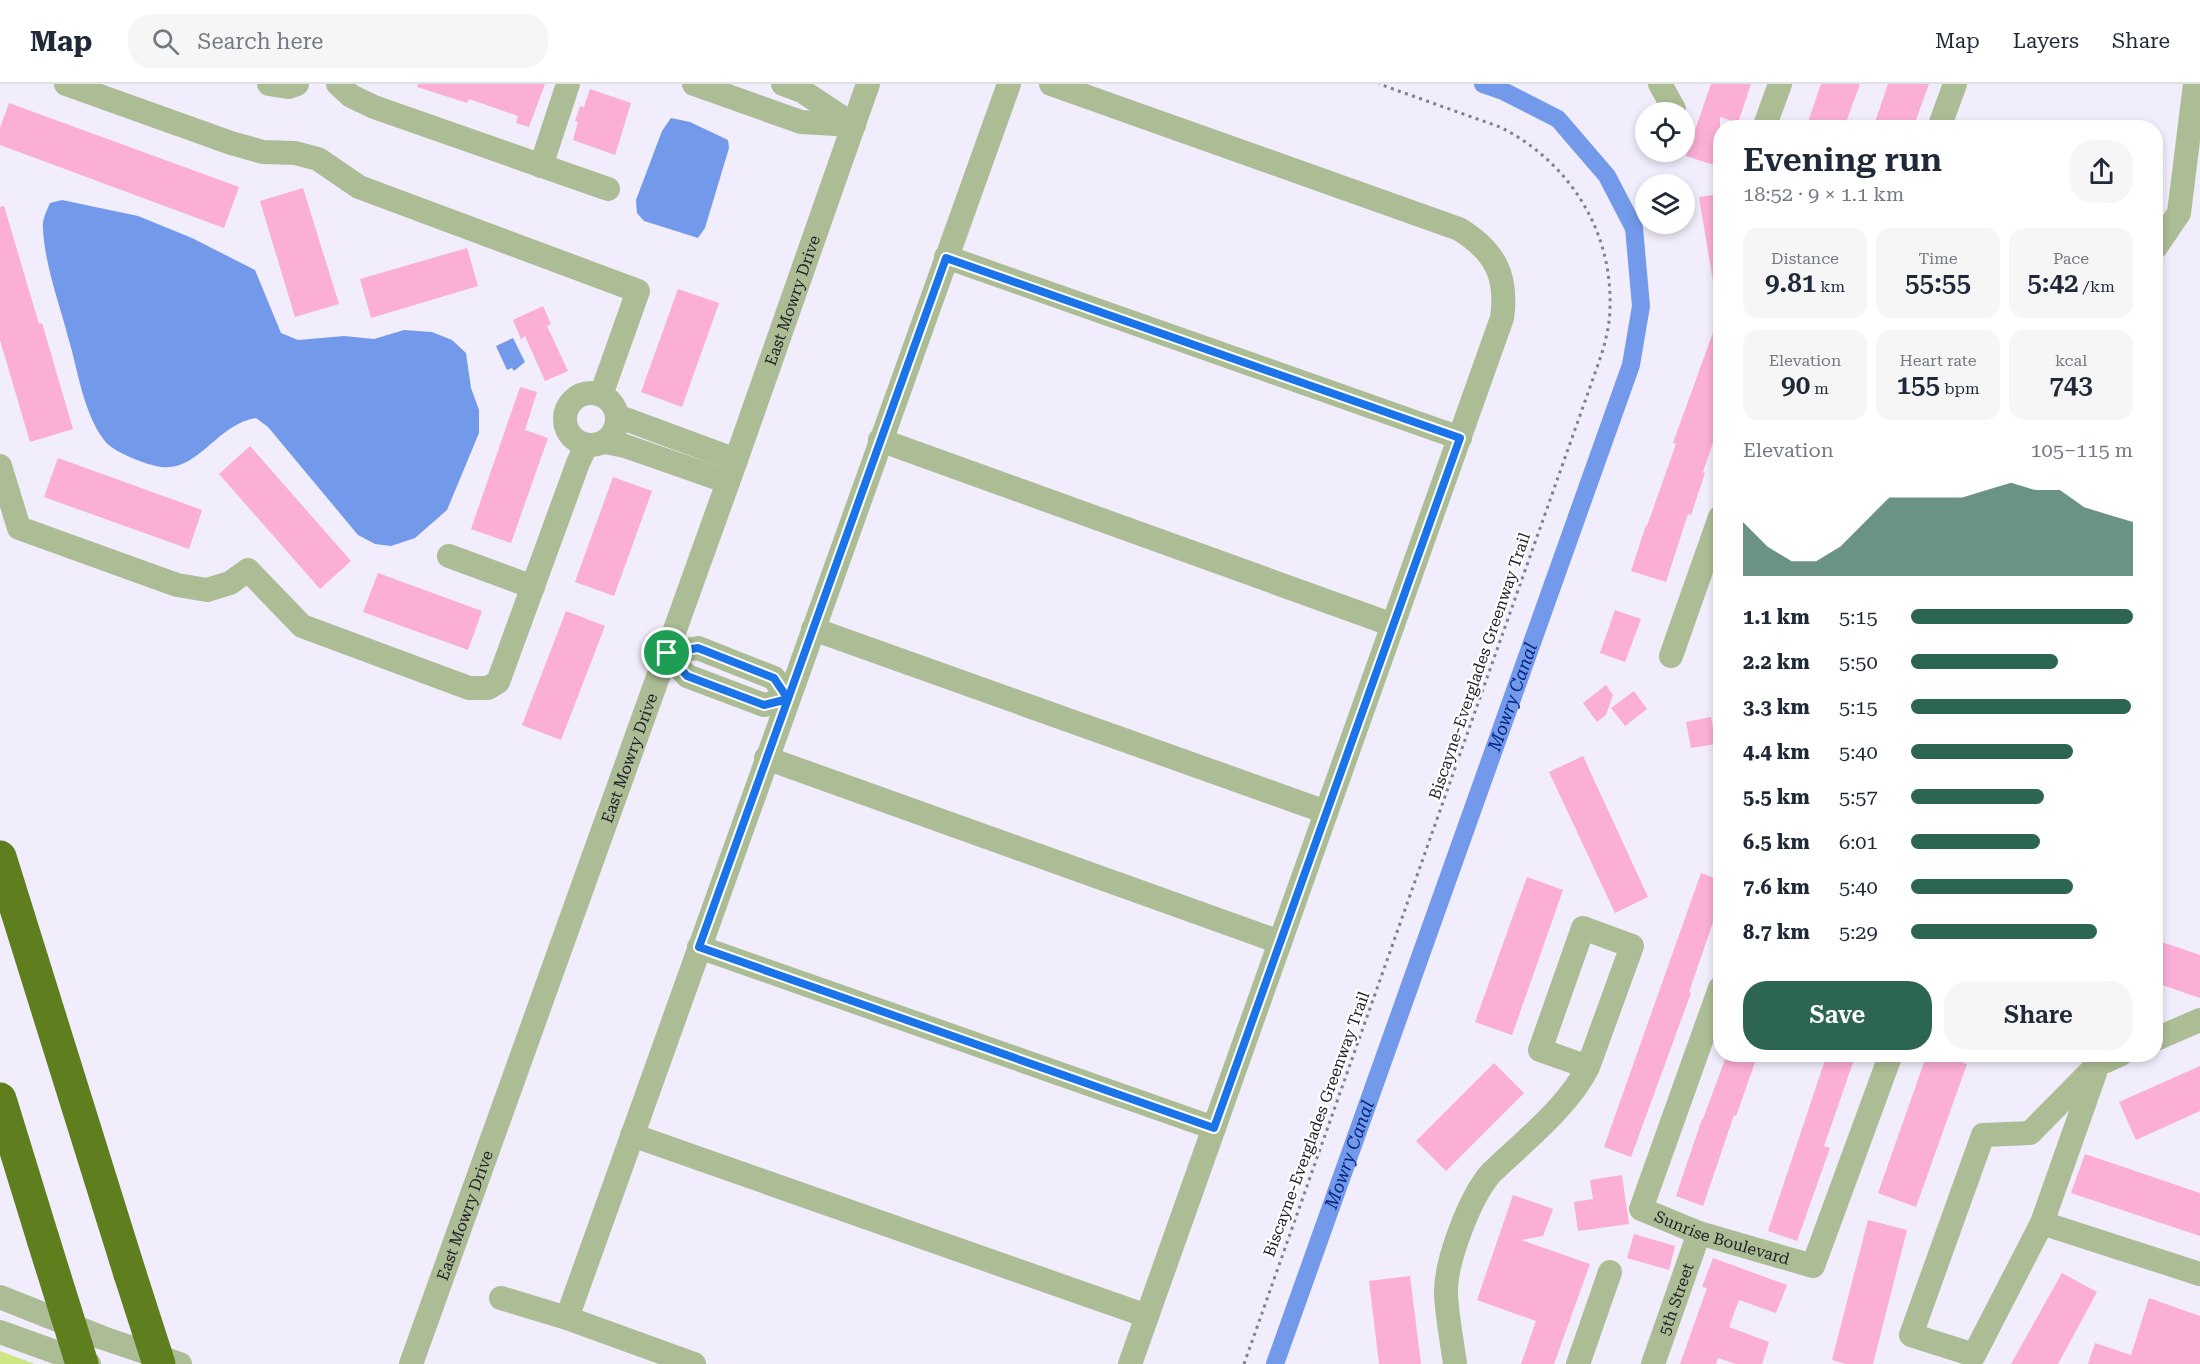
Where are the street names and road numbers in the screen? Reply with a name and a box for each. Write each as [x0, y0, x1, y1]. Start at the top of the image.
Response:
street label: East Mowry Drive [761, 233, 824, 368]
street label: Biscayne-Everglades Greenway Trail [1425, 530, 1534, 802]
street label: East Mowry Drive [597, 690, 661, 826]
street label: Biscayne-Everglades Greenway Trail [1260, 989, 1373, 1259]
street label: East Mowry Drive [433, 1148, 497, 1283]
street label: Sunrise Boulevard [1652, 1207, 1792, 1269]
street label: 5th Street [1655, 1260, 1698, 1338]

